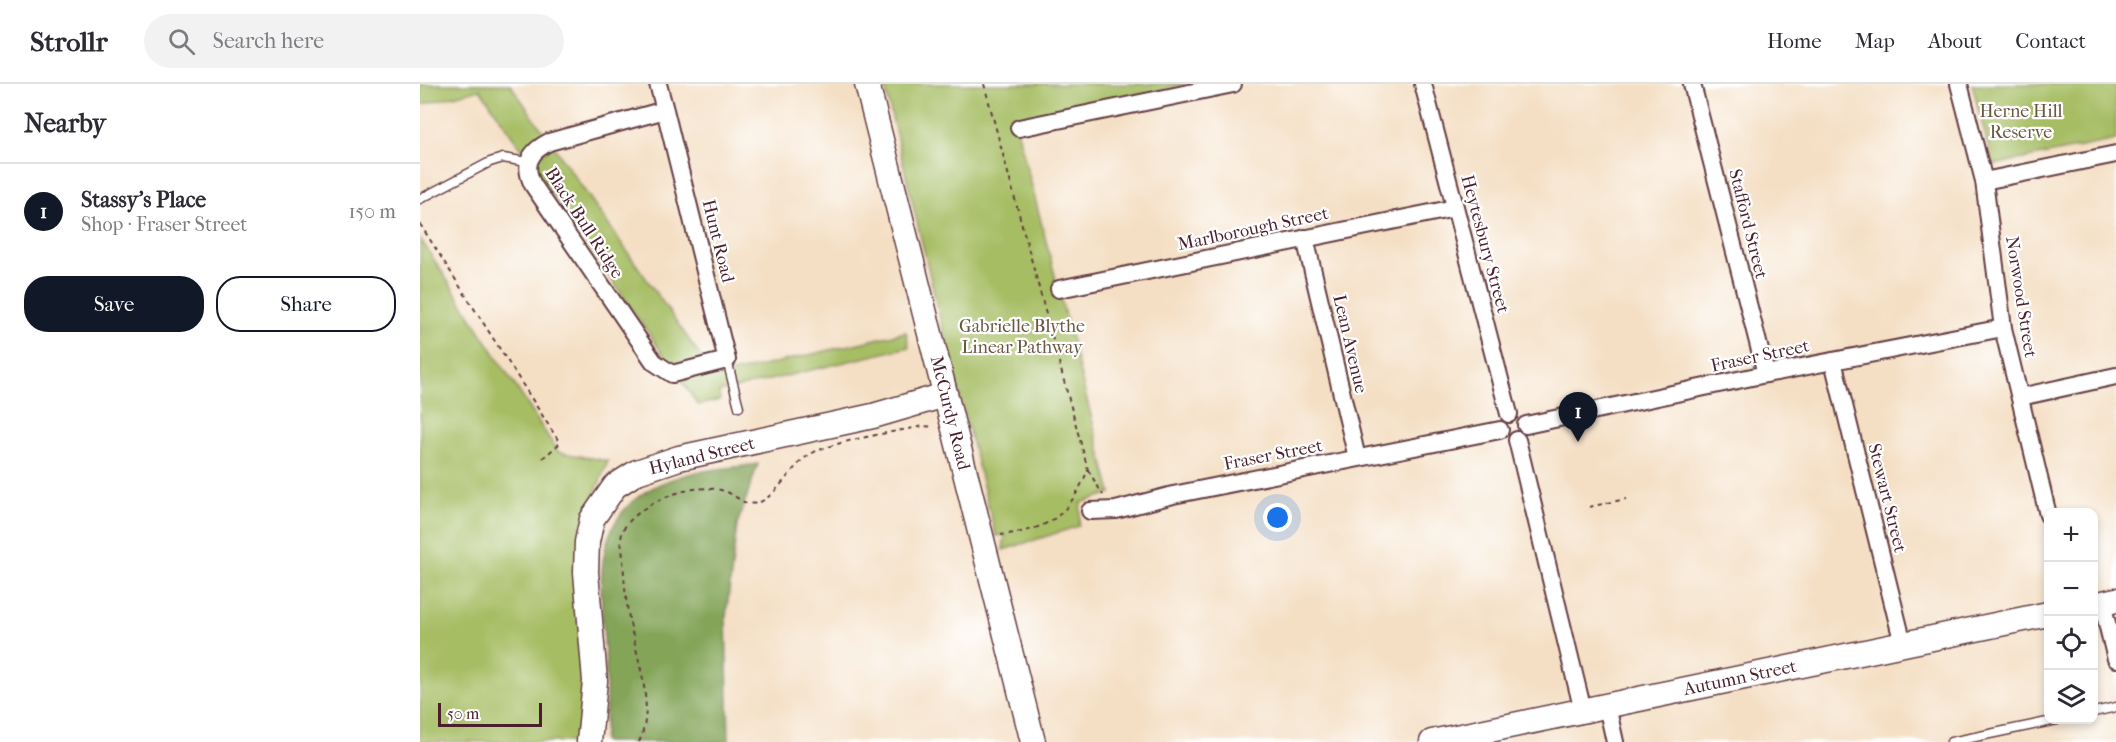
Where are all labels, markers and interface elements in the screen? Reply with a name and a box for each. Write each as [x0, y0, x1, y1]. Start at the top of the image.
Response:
search box [144, 14, 564, 68]
text: Strollr [30, 25, 108, 58]
icon: search [165, 25, 198, 58]
text: Search here [213, 28, 324, 54]
text: Home [1767, 29, 1822, 53]
text: Map [1855, 29, 1895, 53]
text: About [1928, 29, 1982, 53]
text: Contact [2015, 29, 2086, 53]
park label: Herne Hill Reserve [1979, 101, 2063, 143]
text: Nearby [24, 108, 106, 139]
street label: Black Bull Ridge [540, 163, 628, 283]
street label: Stafford Street [1724, 167, 1772, 282]
street label: Heytesbury Street [1456, 173, 1514, 316]
text: Stassy's Place [81, 187, 206, 213]
street label: Hunt Road [698, 197, 739, 285]
text: 1 [40, 200, 47, 223]
text: 150 m [348, 200, 396, 223]
street label: Marlborough Street [1176, 203, 1331, 255]
text: Shop · Fraser Street [81, 213, 247, 236]
street label: Norwood Street [2001, 235, 2041, 360]
button: Save [24, 276, 204, 332]
button: Share [216, 276, 396, 332]
street label: Lean Avenue [1328, 293, 1372, 395]
park label: Gabrielle Blythe Linear Pathway [959, 316, 1085, 358]
street label: Fraser Street [1709, 335, 1812, 377]
street label: McCurdy Road [926, 354, 974, 473]
pin: 1 [1558, 392, 1598, 442]
street label: Hyland Street [647, 433, 758, 479]
street label: Fraser Street [1222, 435, 1325, 475]
street label: Stewart Street [1863, 441, 1911, 555]
your location [1263, 503, 1292, 532]
map controls [2044, 508, 2098, 724]
button: + [2044, 508, 2098, 562]
button: − [2044, 562, 2098, 616]
button: locate [2044, 616, 2098, 670]
street label: Autumn Street [1681, 656, 1799, 700]
button: layers [2044, 670, 2098, 724]
scale bar [438, 700, 542, 728]
text: 50 m [447, 704, 479, 723]

